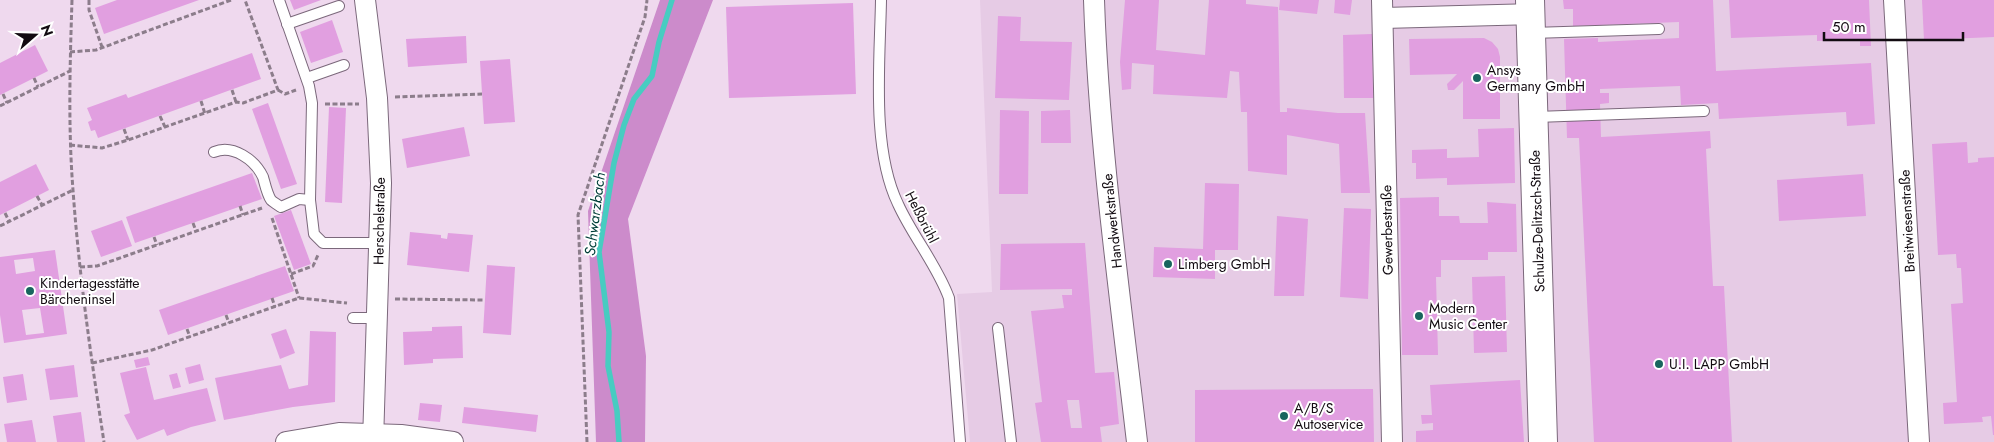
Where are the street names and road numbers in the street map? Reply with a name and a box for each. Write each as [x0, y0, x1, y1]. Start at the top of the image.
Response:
street label: Schulze-Delitzsch-Straße [1525, 150, 1549, 292]
street label: Breitwiesenstraße [1894, 169, 1920, 273]
street label: Handwerkstraße [1097, 173, 1127, 269]
street label: Herschelstraße [368, 177, 390, 265]
street label: Gewerbestraße [1376, 185, 1398, 275]
street label: Heßbrühl [900, 188, 944, 246]

